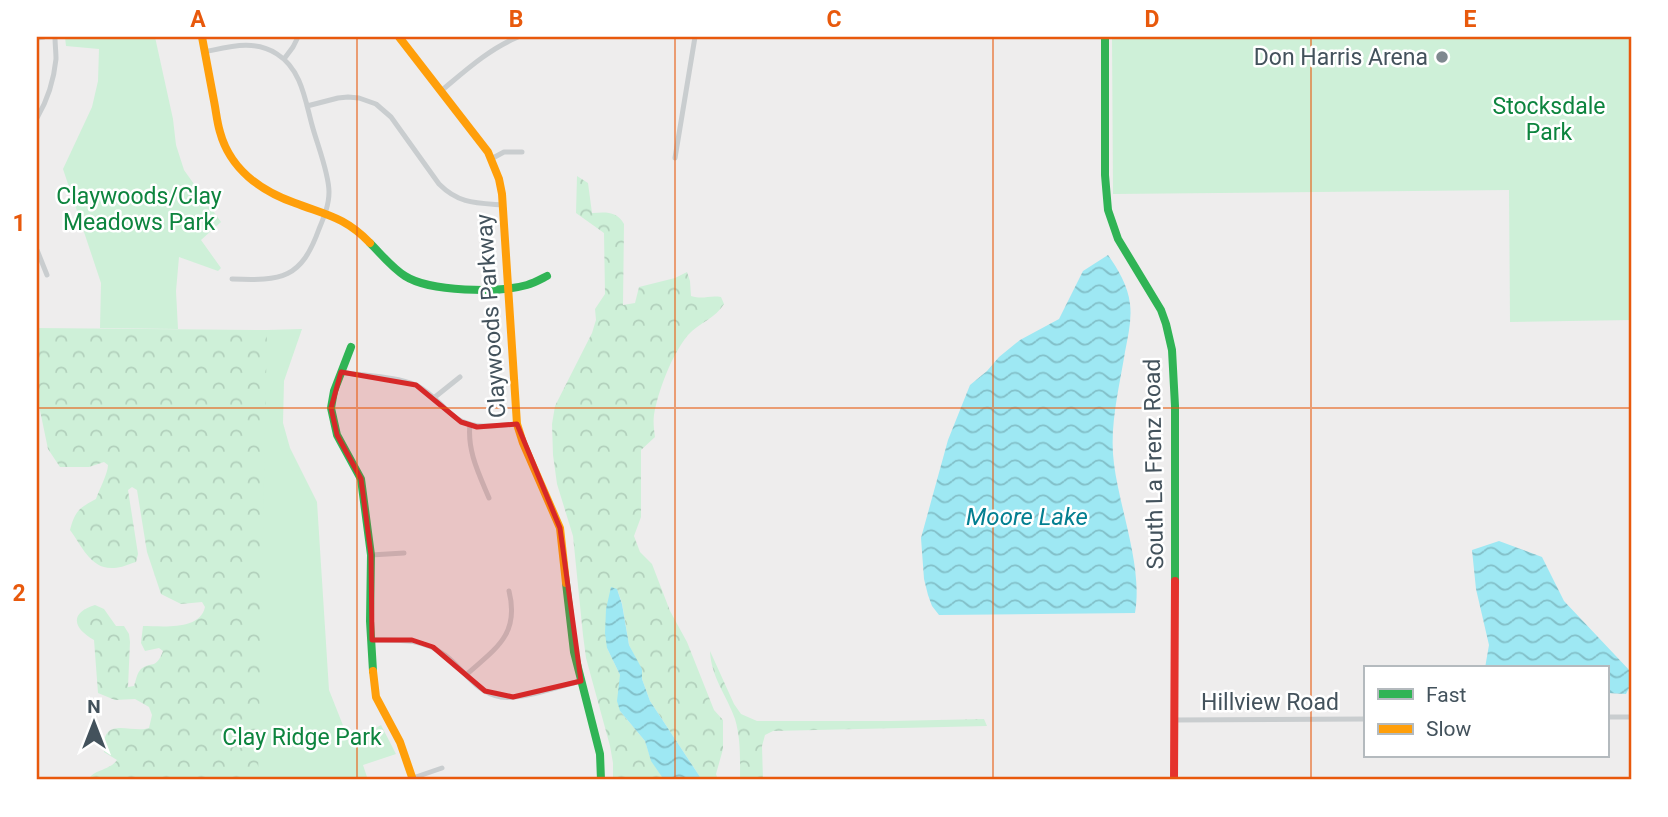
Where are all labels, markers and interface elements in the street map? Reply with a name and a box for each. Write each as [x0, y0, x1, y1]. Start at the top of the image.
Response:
text: A [190, 6, 206, 33]
text: B [509, 6, 523, 33]
text: C [826, 6, 842, 33]
text: D [1145, 6, 1159, 33]
text: E [1464, 6, 1477, 33]
place label: Don Harris Arena [1254, 44, 1428, 71]
marker: Don Harris Arena [1434, 49, 1450, 65]
park label: Stocksdale Park [1493, 93, 1605, 146]
park label: Claywoods/Clay Meadows Park [56, 183, 222, 236]
text: 1 [12, 210, 26, 237]
street label: Claywoods Parkway [470, 213, 512, 419]
street label: South La Frenz Road [1139, 358, 1169, 570]
water label: Moore Lake [966, 503, 1088, 531]
text: 2 [12, 580, 26, 607]
legend [1364, 666, 1608, 758]
text: Fast [1426, 683, 1467, 707]
north arrow [60, 688, 130, 758]
street label: Hillview Road [1201, 689, 1339, 716]
text: N [87, 695, 101, 718]
text: Slow [1426, 717, 1472, 741]
park label: Clay Ridge Park [222, 724, 382, 751]

